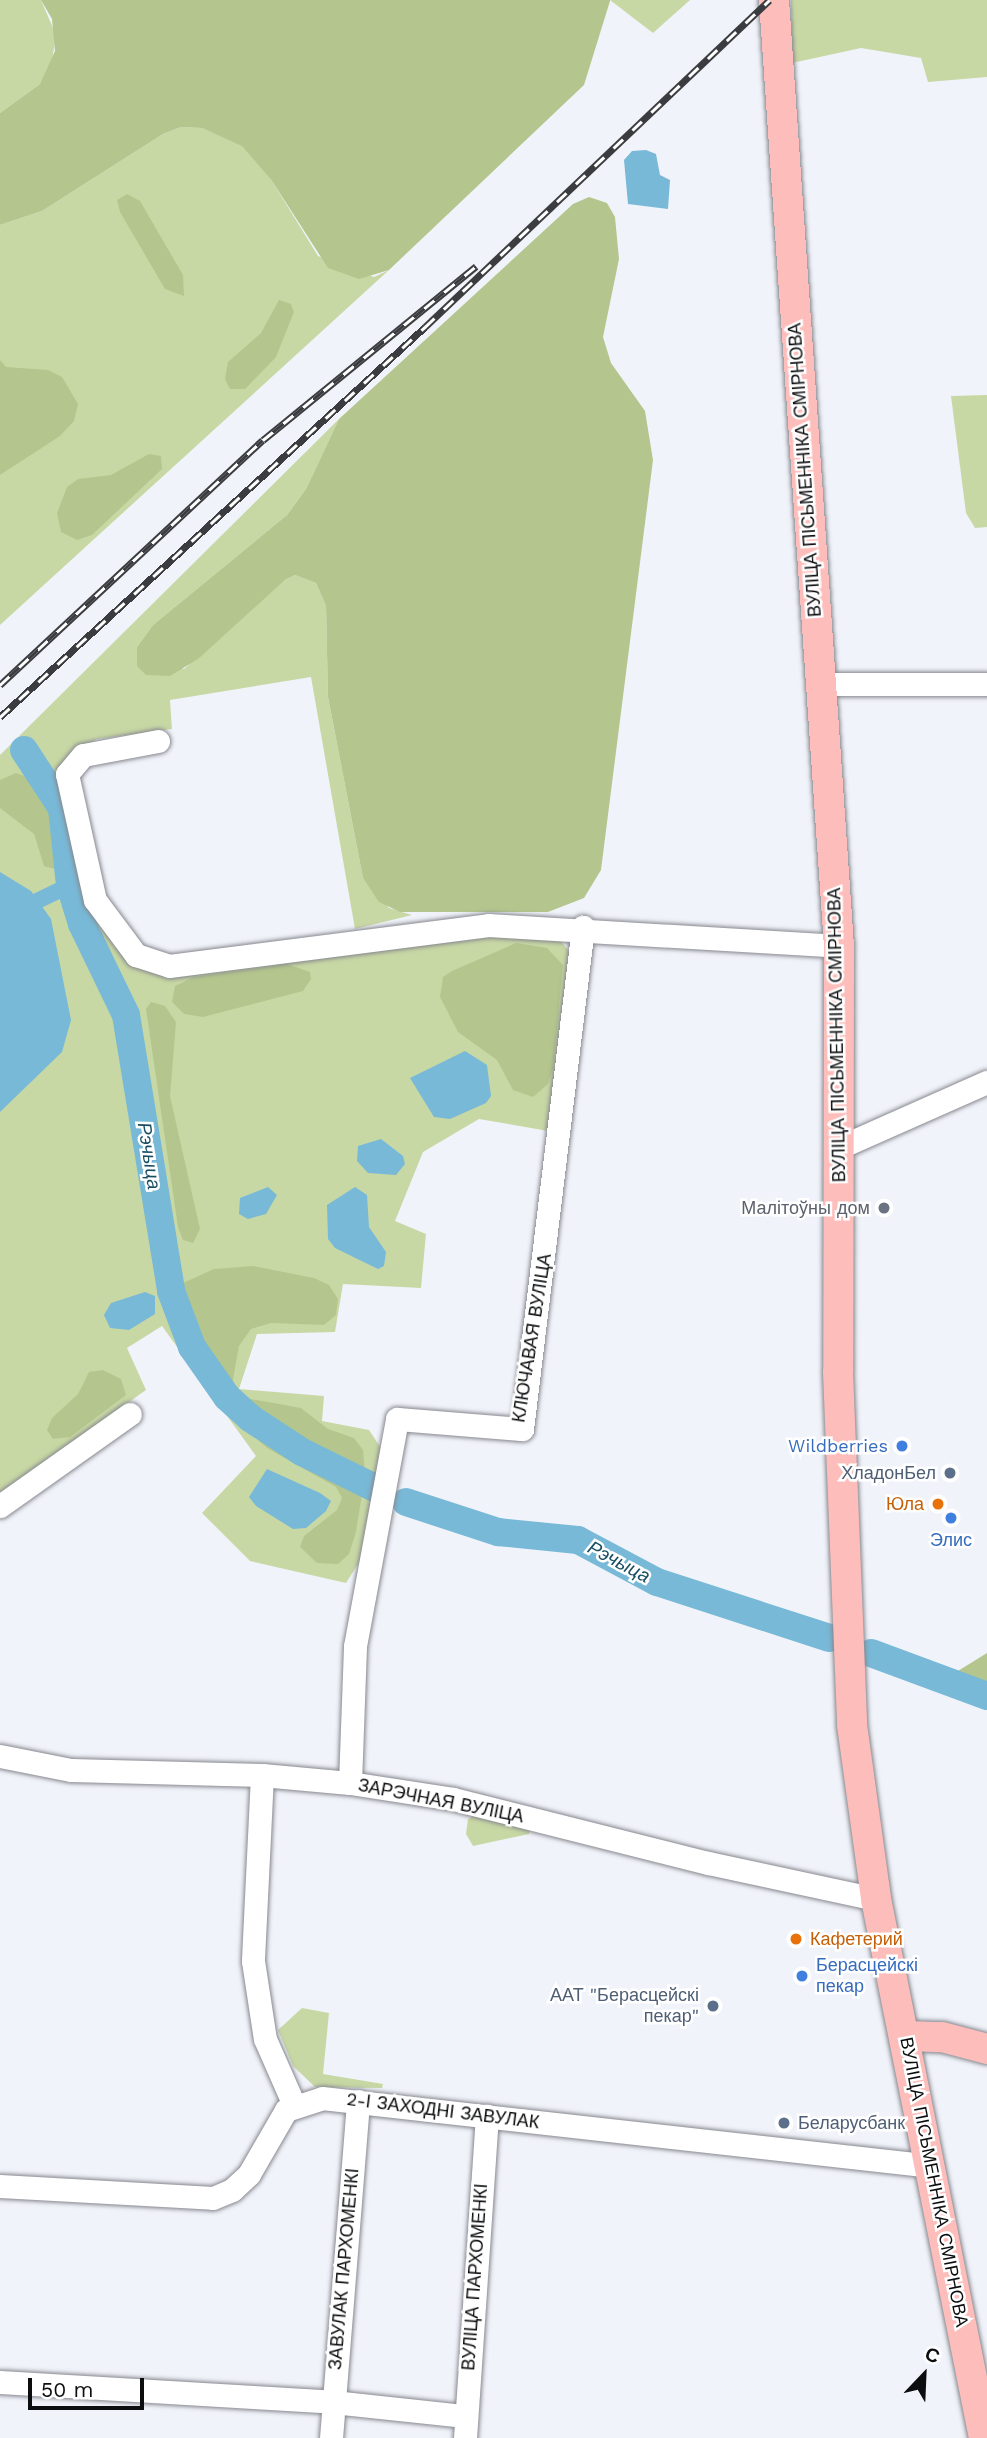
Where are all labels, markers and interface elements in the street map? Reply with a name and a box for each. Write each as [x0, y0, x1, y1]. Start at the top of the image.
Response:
street label: ВУЛІЦА ПІСЬМЕННІКА СМІРНОВА [784, 322, 826, 618]
street label: ВУЛІЦА ПІСЬМЕННІКА СМІРНОВА [824, 887, 850, 1183]
water label: Рэчыца [132, 1121, 166, 1191]
place label: Малітоўны дом [741, 1197, 870, 1219]
marker: Малітоўны дом [876, 1200, 892, 1216]
street label: КЛЮЧАВАЯ ВУЛІЦА [508, 1252, 556, 1424]
place label: Wildberries [788, 1435, 888, 1457]
marker: Wildberries [894, 1438, 910, 1454]
place label: ХладонБел [841, 1462, 936, 1484]
marker: ХладонБел [942, 1465, 958, 1481]
place label: Юла [886, 1493, 924, 1515]
marker: Юла [930, 1496, 946, 1512]
marker: Элис [943, 1510, 959, 1526]
place label: Элис [930, 1529, 972, 1551]
water label: Рэчыца [584, 1536, 654, 1588]
street label: ЗАРЭЧНАЯ ВУЛІЦА [356, 1774, 526, 1828]
place label: Кафетерий [810, 1928, 903, 1950]
marker: Кафетерий [788, 1931, 804, 1947]
place label: Берасцейскі пекар [816, 1955, 918, 1997]
marker: Берасцейскі пекар [794, 1968, 810, 1984]
place label: ААТ "Берасцейскі пекар" [550, 1985, 699, 2028]
marker: ААТ "Берасцейскі пекар" [705, 1998, 721, 2014]
street label: ВУЛІЦА ПІСЬМЕННІКА СМІРНОВА [895, 2035, 973, 2329]
street label: 2-І ЗАХОДНІ ЗАВУЛАК [345, 2088, 541, 2134]
place label: Беларусбанк [798, 2112, 905, 2134]
marker: Беларусбанк [776, 2115, 792, 2131]
street label: ЗАВУЛАК ПАРХОМЕНКІ [324, 2167, 364, 2371]
street label: ВУЛІЦА ПАРХОМЕНКІ [458, 2183, 492, 2371]
north arrow [889, 2340, 959, 2410]
text: С [922, 2342, 943, 2368]
scale bar [32, 2364, 147, 2408]
text: 50 m [41, 2377, 93, 2402]

